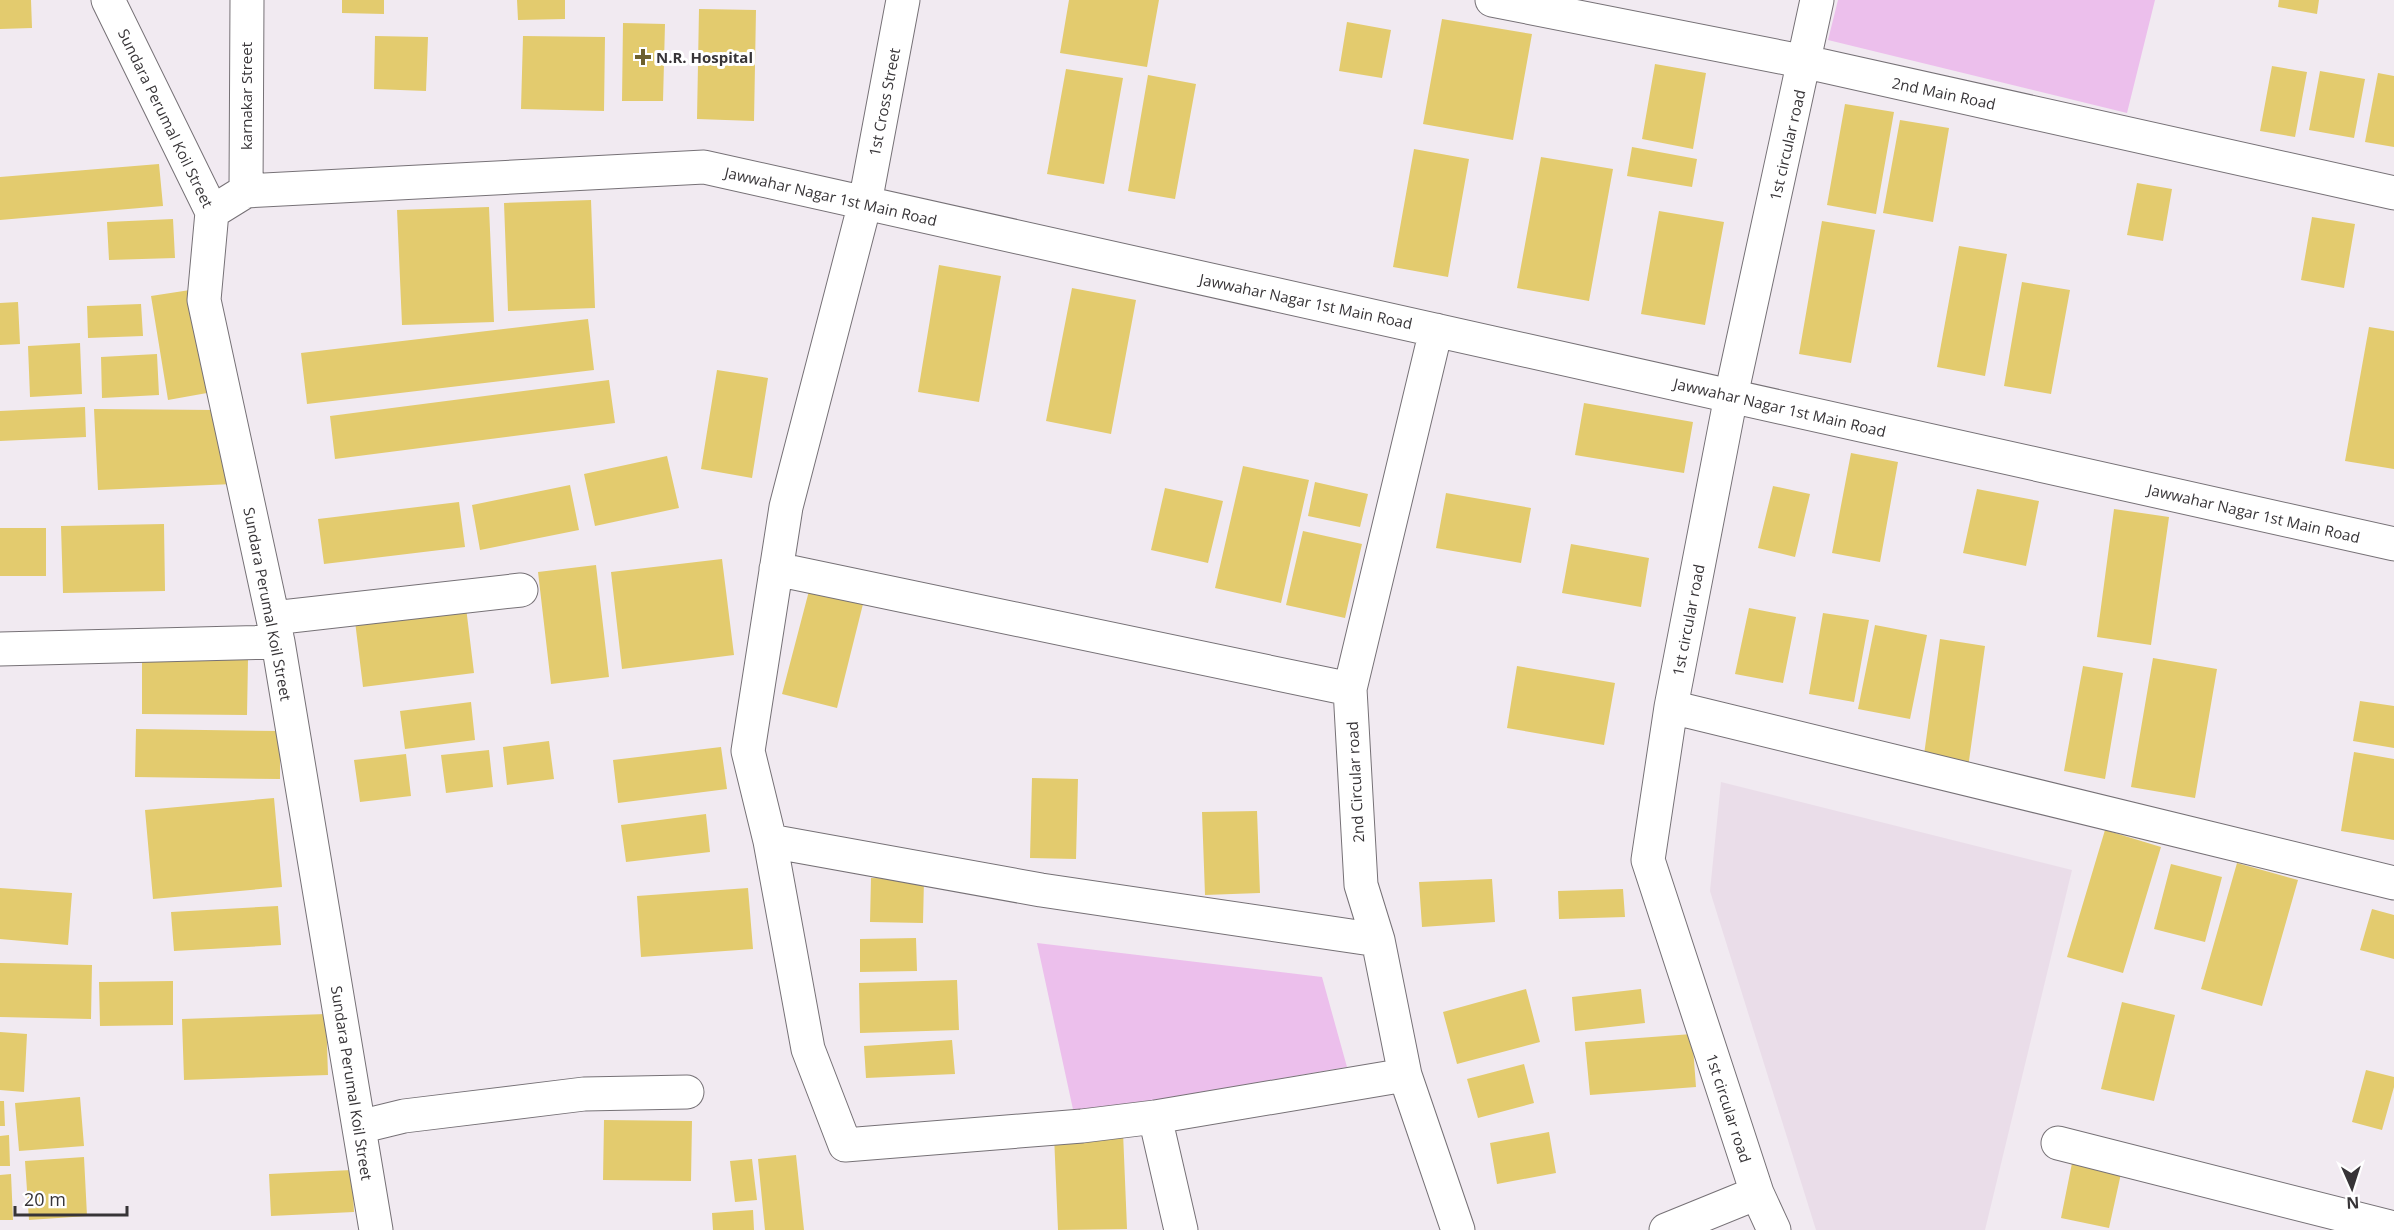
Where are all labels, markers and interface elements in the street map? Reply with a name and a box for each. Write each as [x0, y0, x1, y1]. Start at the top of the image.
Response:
street label: Sundara Perumal Koil Street [114, 25, 218, 211]
street label: karnakar Street [236, 42, 256, 150]
street label: 1st Cross Street [864, 46, 904, 158]
place label: N.R. Hospital [656, 47, 753, 67]
marker: N.R. Hospital [634, 48, 652, 66]
street label: 2nd Main Road [1890, 72, 1998, 114]
street label: 1st circular road [1765, 88, 1809, 202]
street label: Jawwahar Nagar 1st Main Road [721, 161, 939, 230]
street label: Jawwahar Nagar 1st Main Road [1196, 268, 1414, 333]
street label: Jawwahar Nagar 1st Main Road [1670, 372, 1888, 441]
street label: Jawwahar Nagar 1st Main Road [2144, 478, 2362, 547]
street label: Sundara Perumal Koil Street [239, 506, 297, 702]
street label: 1st circular road [1667, 562, 1709, 678]
street label: 2nd Circular road [1342, 721, 1368, 843]
street label: Sundara Perumal Koil Street [327, 984, 377, 1182]
street label: 1st circular road [1702, 1051, 1756, 1165]
north arrow [2322, 1158, 2382, 1218]
scale bar [15, 1179, 128, 1217]
text: 20 m [24, 1187, 66, 1211]
text: N [2346, 1192, 2360, 1214]

